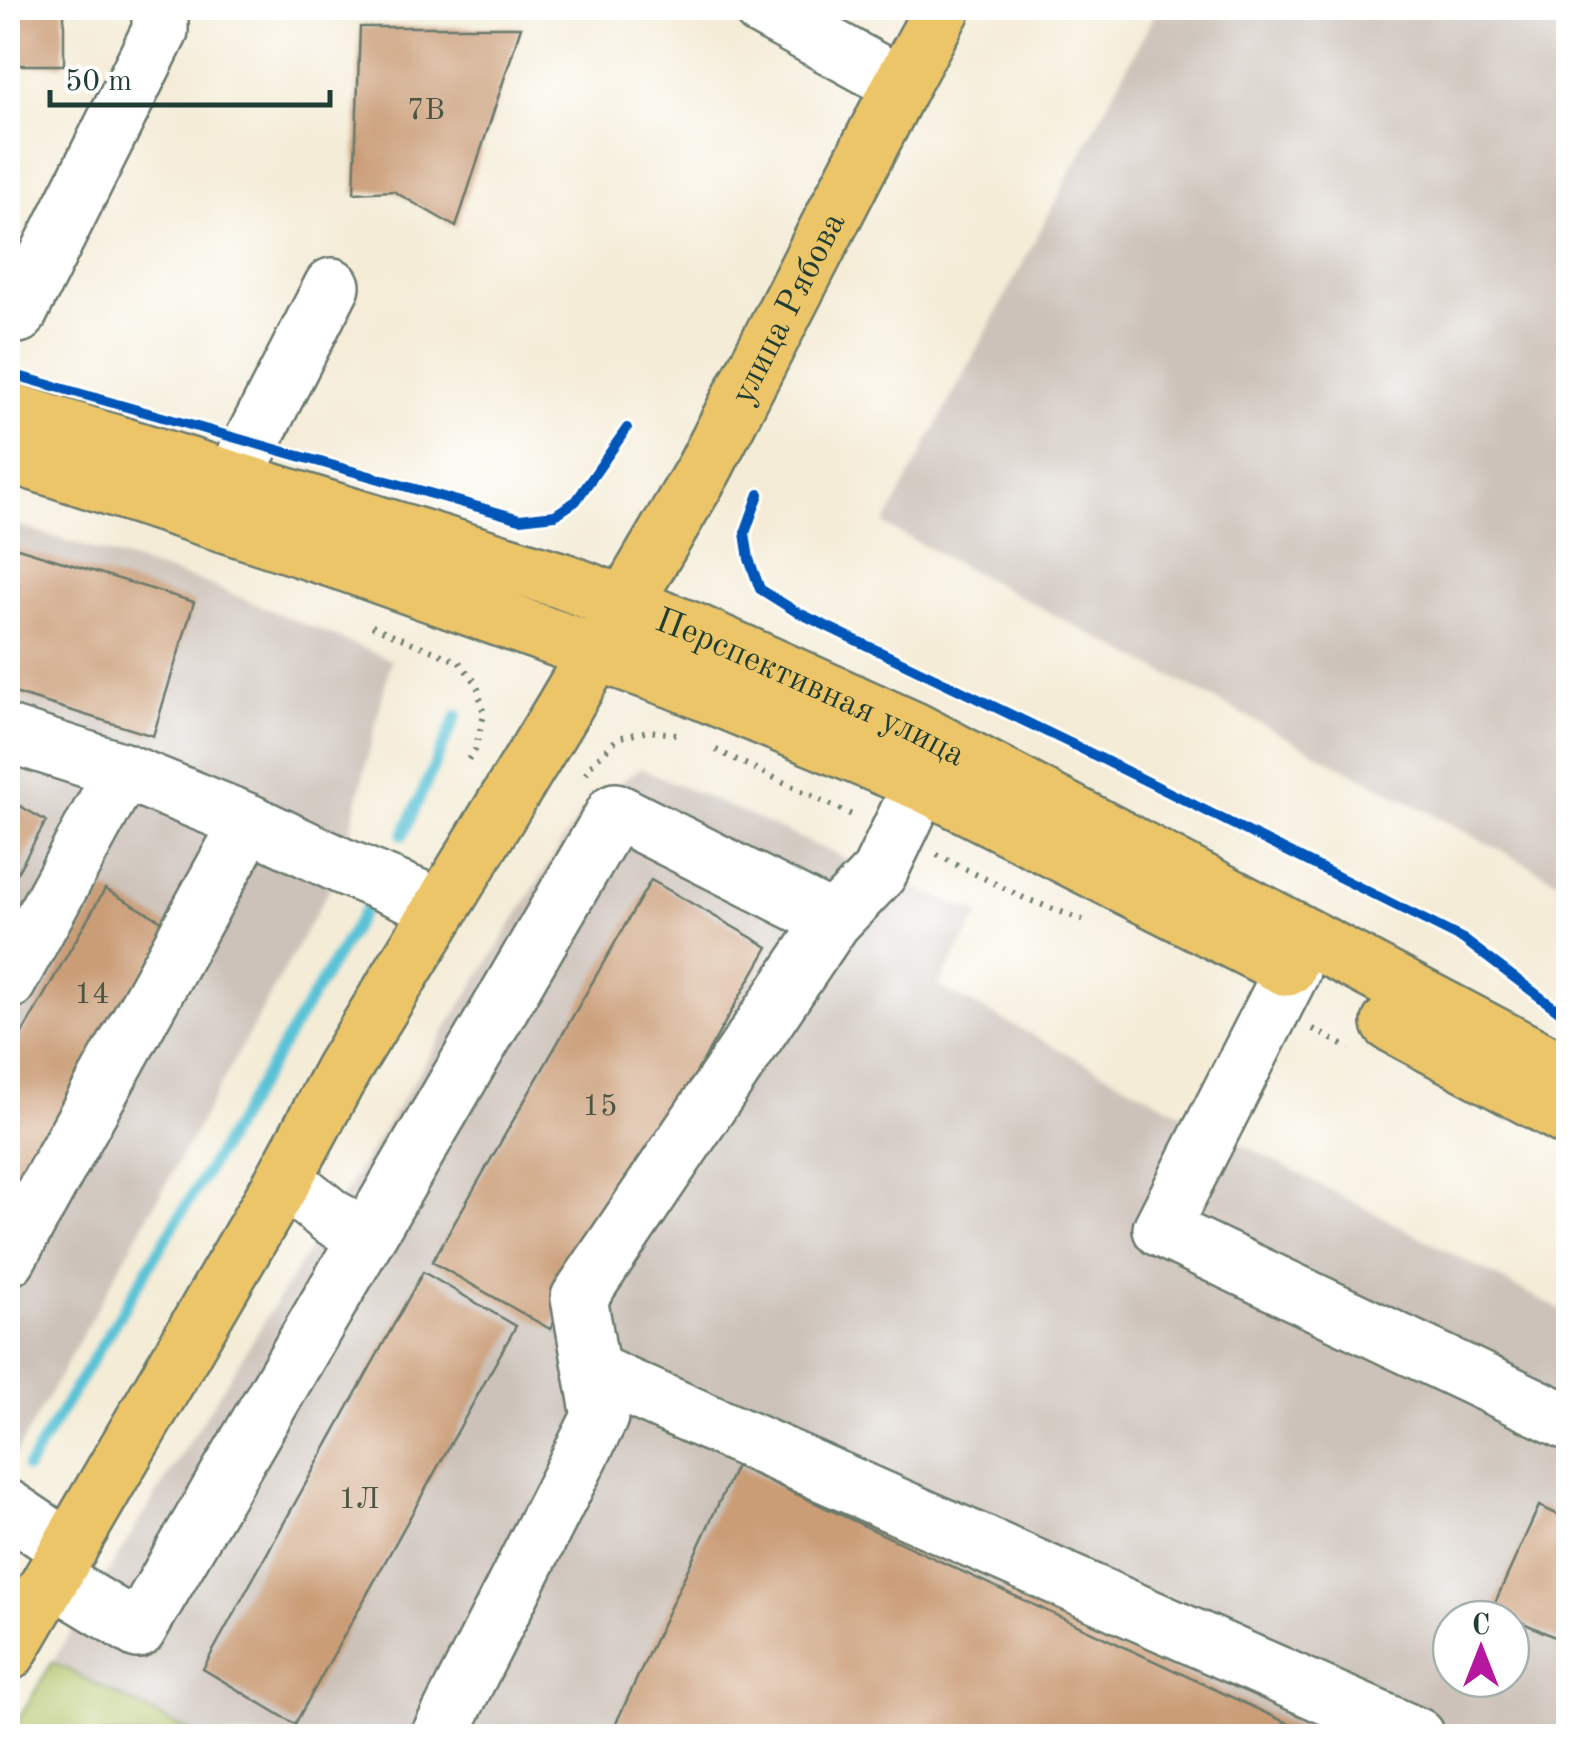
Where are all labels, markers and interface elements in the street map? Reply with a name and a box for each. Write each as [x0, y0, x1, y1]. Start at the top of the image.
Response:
scale bar [50, 45, 330, 107]
text: 50 m [65, 67, 132, 97]
house number: 7В [407, 96, 445, 126]
street label: улица Рябова [725, 207, 853, 410]
street label: Перспективная улица [650, 603, 970, 774]
house number: 14 [75, 980, 109, 1010]
house number: 15 [583, 1092, 617, 1122]
house number: 1Л [339, 1485, 379, 1515]
north arrow [1431, 1599, 1531, 1699]
text: С [1472, 1612, 1490, 1641]

